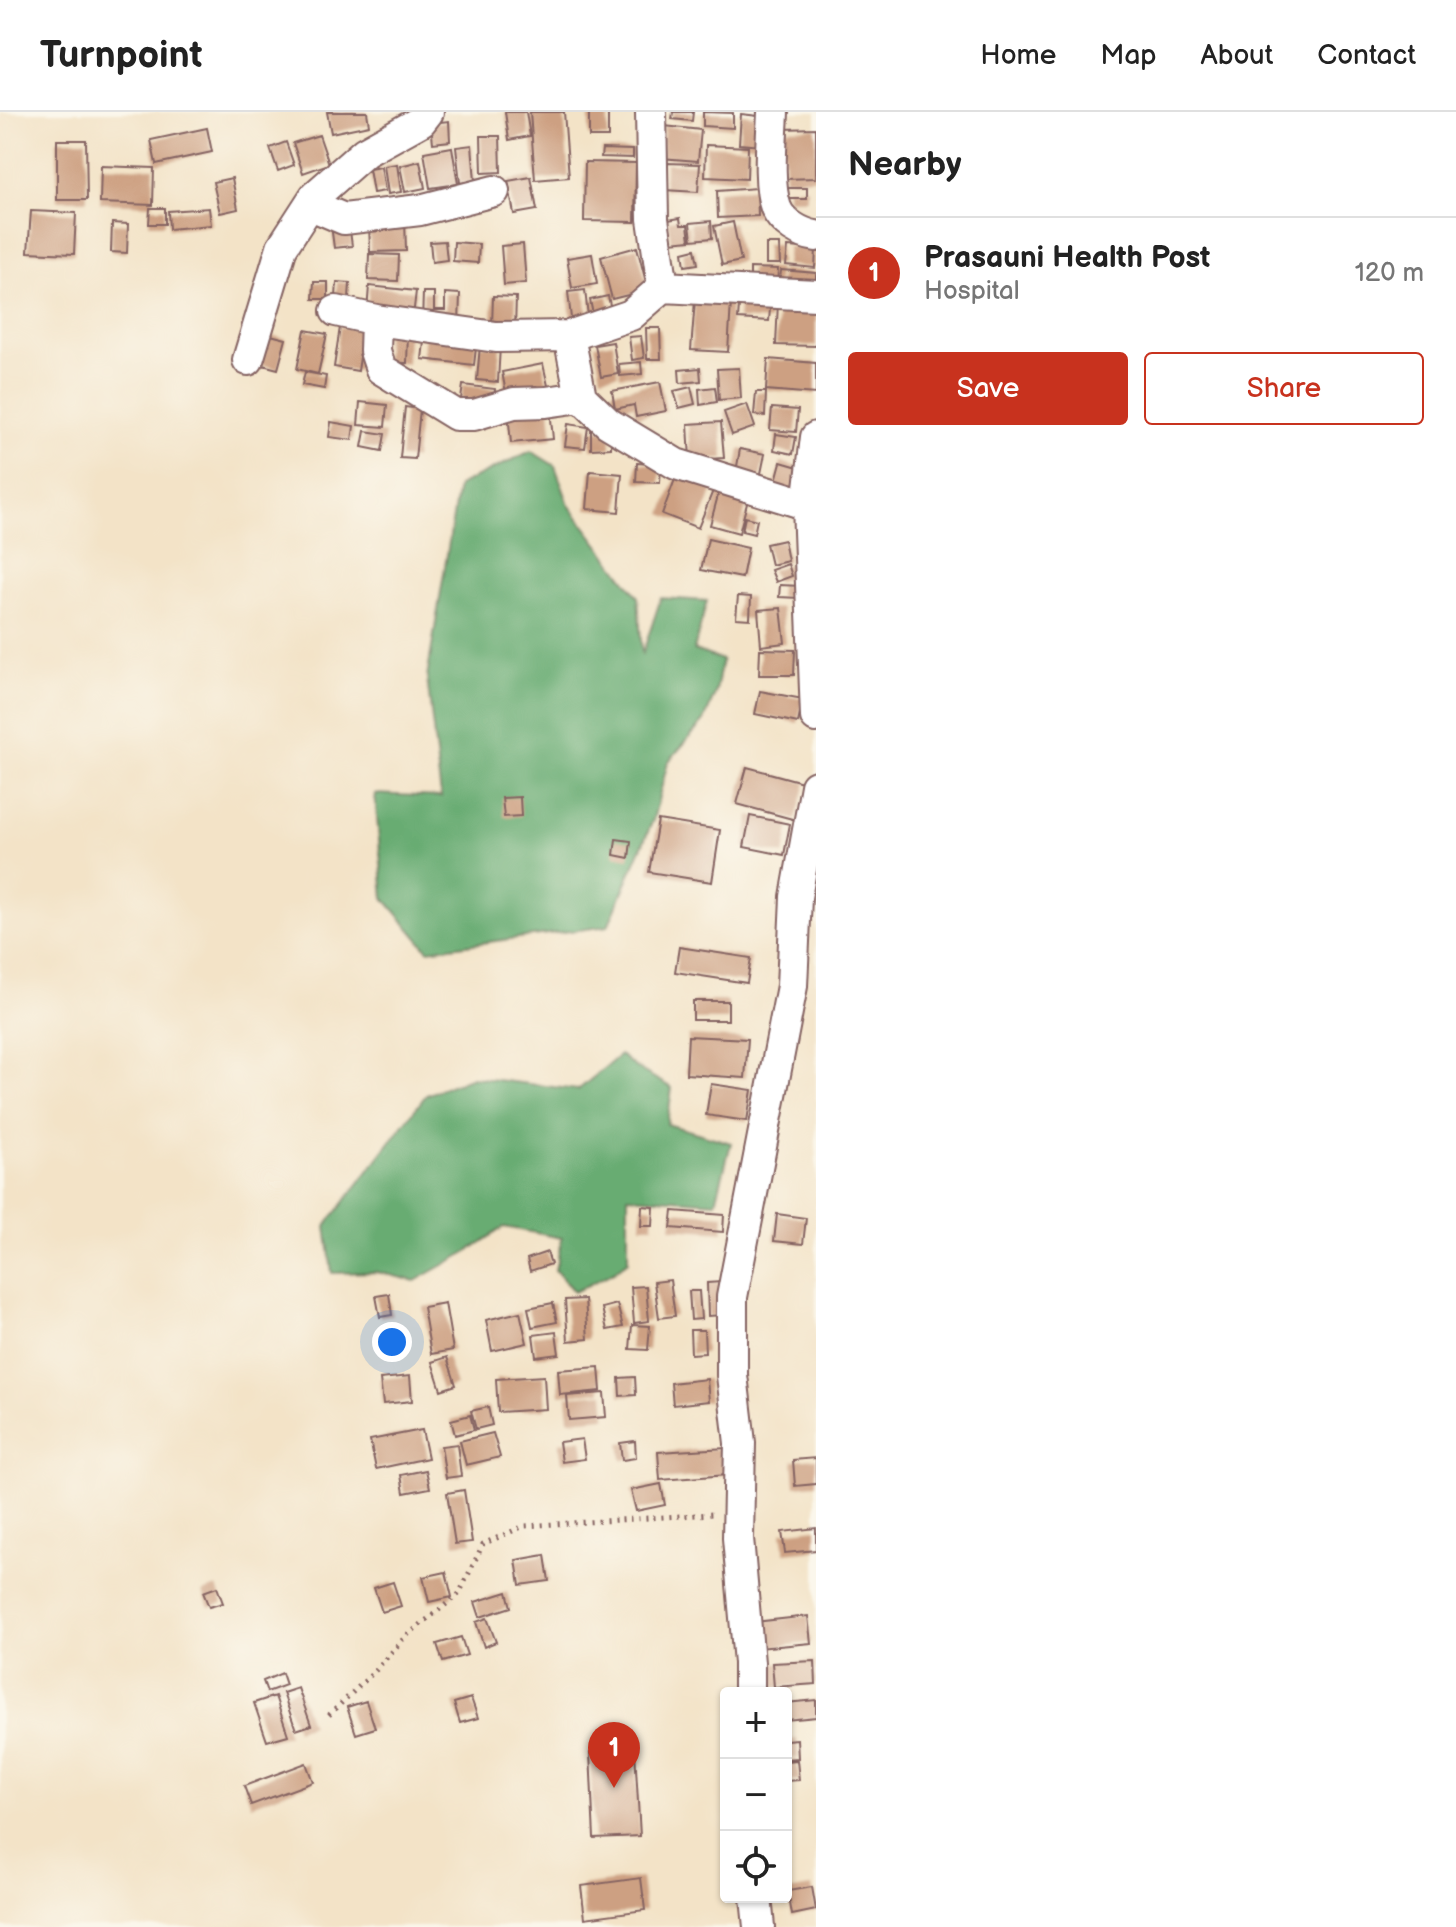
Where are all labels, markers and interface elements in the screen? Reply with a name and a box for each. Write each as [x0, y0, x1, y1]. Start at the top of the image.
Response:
text: Turnpoint [40, 33, 202, 78]
text: Home [980, 39, 1056, 72]
text: Map [1100, 39, 1157, 72]
text: About [1201, 39, 1273, 72]
text: Contact [1317, 39, 1416, 72]
text: Nearby [848, 144, 962, 185]
text: Prasauni Health Post [924, 240, 1210, 276]
text: 1 [869, 258, 879, 289]
text: 120 m [1355, 258, 1424, 289]
text: Hospital [924, 276, 1020, 307]
button: Save [848, 352, 1128, 425]
button: Share [1144, 352, 1424, 425]
your location [372, 1322, 412, 1362]
map controls [720, 1687, 792, 1903]
button: + [720, 1687, 792, 1759]
pin: 1 [588, 1722, 640, 1788]
button: − [720, 1759, 792, 1831]
button: locate [720, 1831, 792, 1903]

